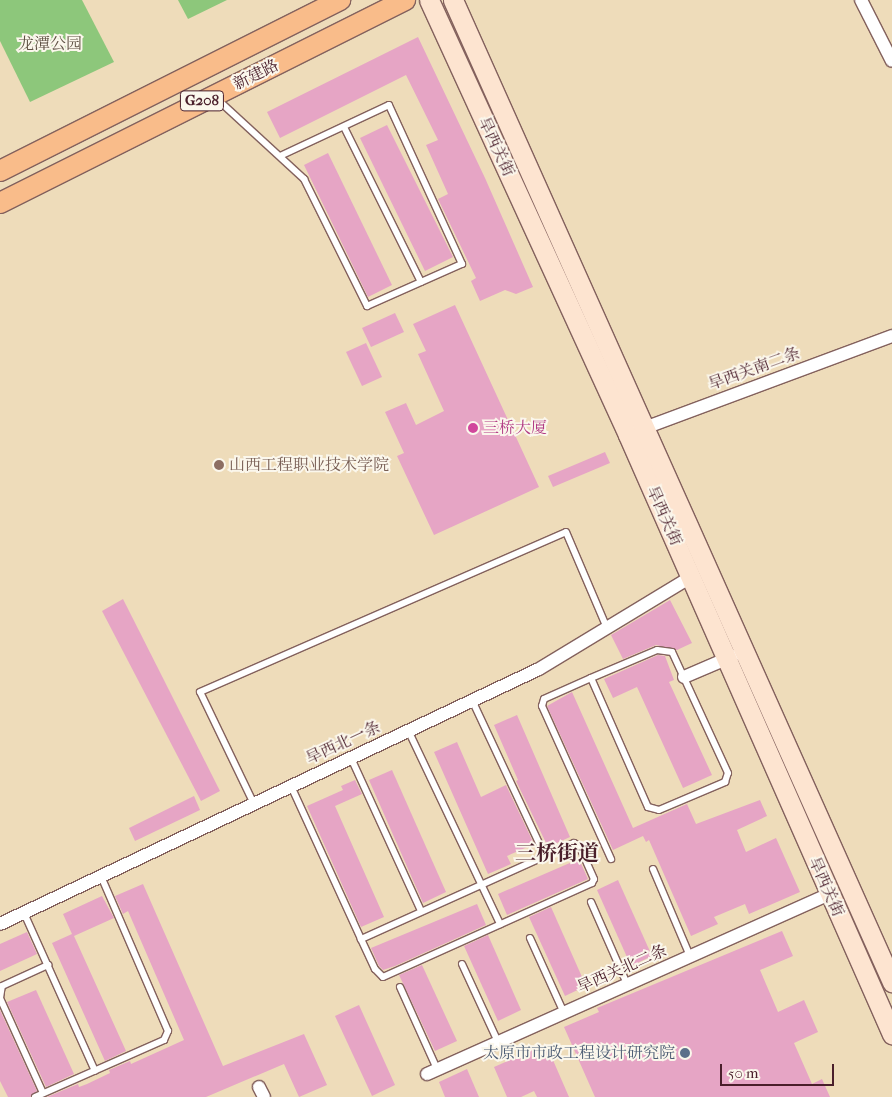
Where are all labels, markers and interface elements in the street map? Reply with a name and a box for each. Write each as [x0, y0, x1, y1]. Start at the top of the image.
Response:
park label: 龙潭公园 [18, 34, 82, 54]
street label: 新建路 [230, 56, 282, 94]
road number: G208 [180, 88, 224, 114]
street label: 旱西关街 [474, 114, 518, 180]
street label: 旱西关南二条 [706, 344, 802, 394]
place label: 三桥大厦 [483, 418, 547, 438]
marker: 三桥大厦 [467, 422, 479, 434]
place label: 山西工程职业技术学院 [229, 455, 389, 475]
marker: 山西工程职业技术学院 [213, 459, 225, 471]
street label: 旱西关街 [642, 483, 686, 549]
street label: 旱西北一条 [303, 717, 383, 769]
district label: 三桥街道 [515, 840, 599, 866]
street label: 旱西关街 [804, 854, 848, 920]
street label: 旱西关北二条 [574, 941, 670, 997]
place label: 太原市市政工程设计研究院 [483, 1043, 675, 1063]
marker: 太原市市政工程设计研究院 [679, 1047, 691, 1059]
scale bar [722, 1054, 836, 1086]
text: 50 m [728, 1064, 758, 1082]

